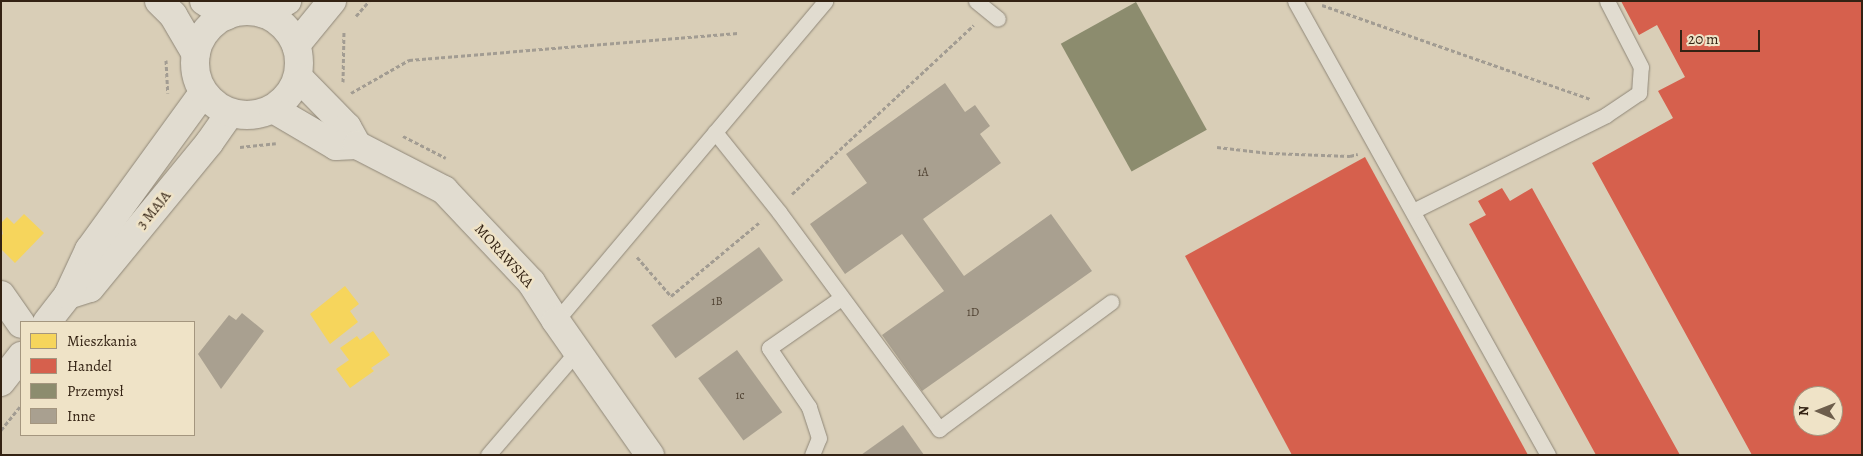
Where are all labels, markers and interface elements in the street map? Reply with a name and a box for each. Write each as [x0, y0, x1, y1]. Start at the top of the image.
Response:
scale bar [1683, 20, 1763, 52]
text: 20 m [1688, 29, 1719, 49]
house number: 1A [917, 166, 929, 180]
street label: 3 MAJA [133, 187, 175, 233]
street label: MORAWSKA [471, 220, 537, 292]
house number: 1B [711, 295, 723, 309]
house number: 1D [967, 306, 979, 320]
legend [20, 321, 195, 436]
text: Mieszkania [67, 331, 137, 351]
text: Handel [67, 356, 112, 376]
text: Przemysł [67, 381, 123, 401]
north arrow [1793, 386, 1843, 436]
house number: 1c [735, 389, 745, 403]
text: N [1794, 405, 1813, 416]
text: Inne [67, 406, 95, 426]

